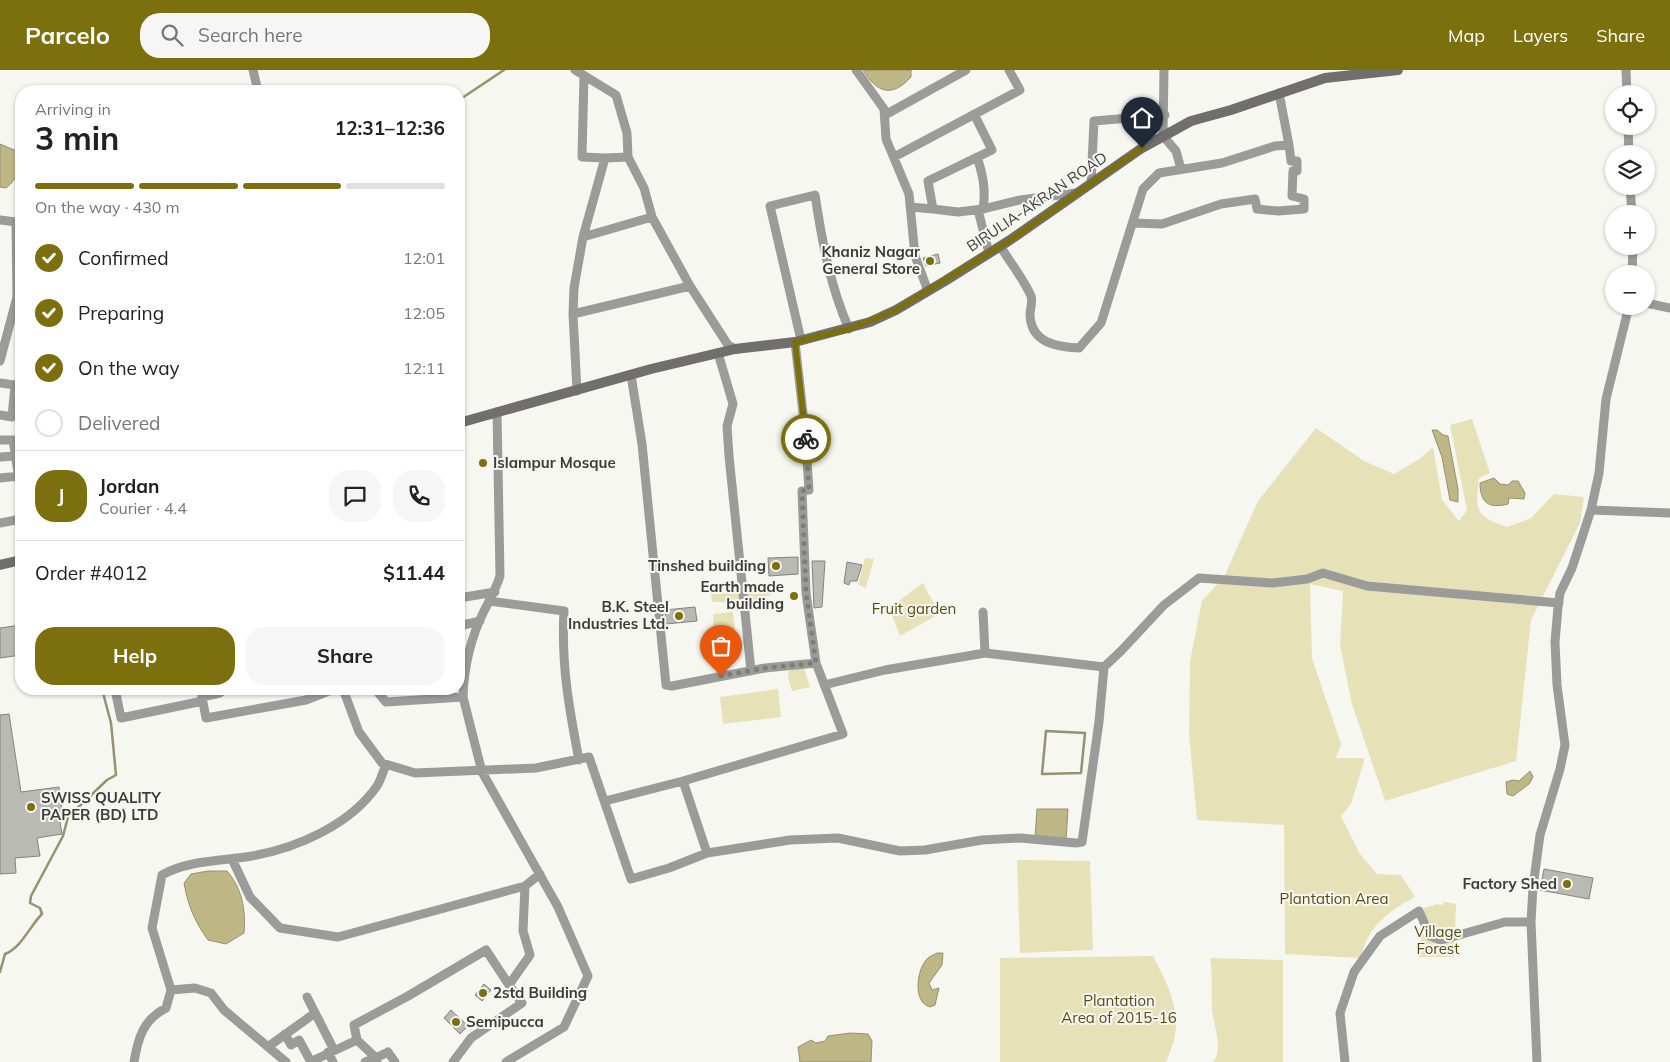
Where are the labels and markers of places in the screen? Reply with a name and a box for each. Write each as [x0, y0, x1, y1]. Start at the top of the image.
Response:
pin [1121, 97, 1163, 148]
place label: Khaniz Nagar General Store [822, 242, 920, 278]
marker: Khaniz Nagar General Store [924, 255, 936, 267]
place label: Islampur Mosque [493, 453, 616, 472]
marker: Islampur Mosque [477, 457, 489, 469]
place label: Tinshed building [648, 556, 766, 575]
marker: Tinshed building [770, 560, 782, 572]
place label: Earth made building [700, 577, 784, 613]
marker: Earth made building [788, 590, 800, 602]
place label: B.K. Steel Industries Ltd. [568, 597, 669, 633]
marker: B.K. Steel Industries Ltd. [673, 610, 685, 622]
pin [700, 625, 742, 676]
place label: SWISS QUALITY PAPER (BD) LTD [41, 788, 161, 824]
marker: SWISS QUALITY PAPER (BD) LTD [25, 801, 37, 813]
place label: Factory Shed [1462, 874, 1557, 893]
marker: Factory Shed [1561, 878, 1573, 890]
place label: 2std Building [493, 983, 587, 1002]
marker: 2std Building [477, 987, 489, 999]
place label: Semipucca [466, 1012, 544, 1031]
marker: Semipucca [450, 1016, 462, 1028]

